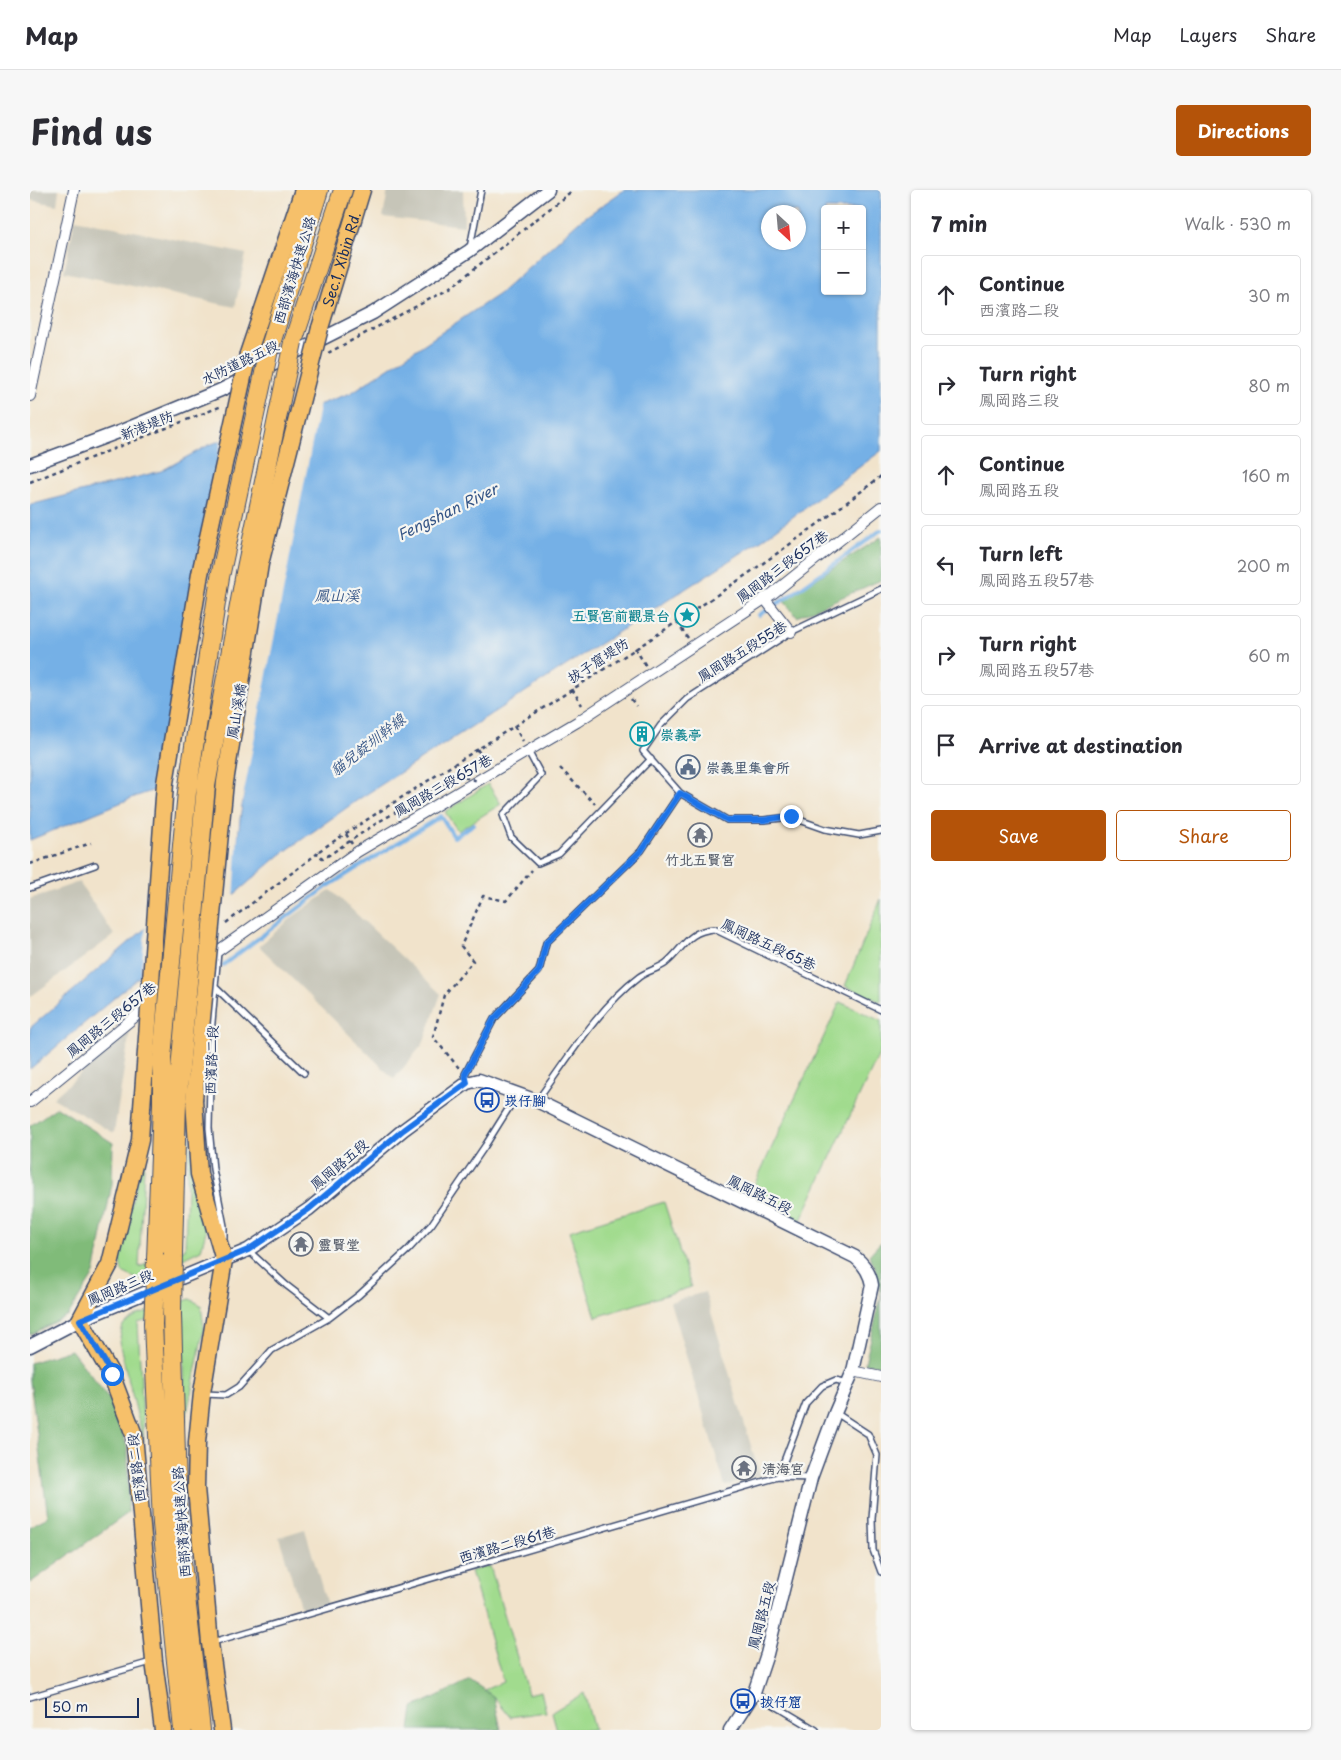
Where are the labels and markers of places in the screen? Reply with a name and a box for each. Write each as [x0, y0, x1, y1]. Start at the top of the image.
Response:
place icon: 五賢宮前觀景台 [674, 602, 700, 628]
place label: 五賢宮前觀景台 [572, 605, 670, 626]
building icon: 崇義亭 [629, 721, 655, 747]
place label: 崇義亭 [660, 724, 702, 745]
public building icon: 崇義里集會所 [675, 754, 701, 780]
place label: 崇義里集會所 [706, 757, 790, 778]
temple icon: 竹北五賢宮 [687, 822, 713, 848]
place label: 竹北五賢宮 [665, 849, 735, 870]
bus stop icon: 崁仔腳 [474, 1087, 500, 1113]
place label: 崁仔腳 [504, 1090, 546, 1111]
temple icon: 靈賢堂 [288, 1231, 314, 1257]
place label: 靈賢堂 [318, 1234, 360, 1255]
temple icon: 清海宫 [731, 1455, 757, 1481]
place label: 清海宫 [762, 1458, 804, 1479]
bus stop icon: 拔仔窟 [730, 1688, 756, 1714]
place label: 拔仔窟 [760, 1691, 802, 1712]

